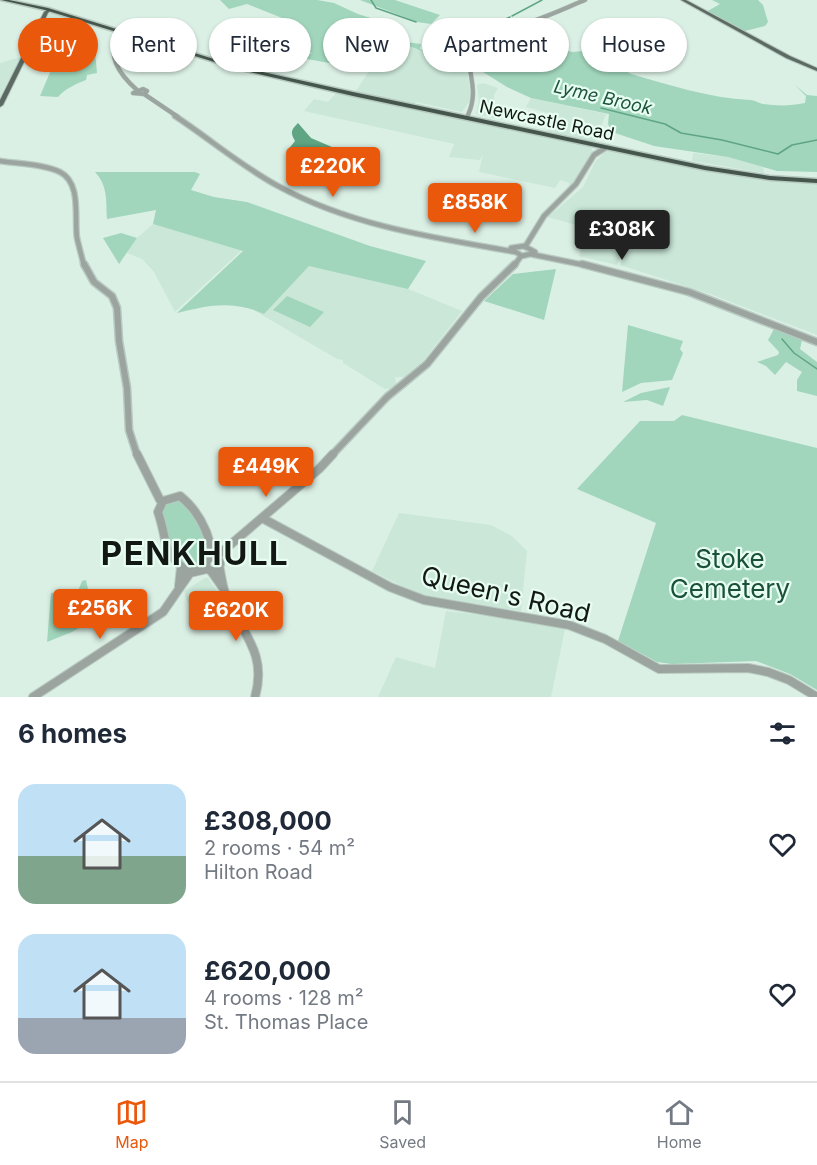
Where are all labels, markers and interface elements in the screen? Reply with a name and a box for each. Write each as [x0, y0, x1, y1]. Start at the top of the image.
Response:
chip: Buy [18, 18, 98, 72]
chip: Rent [110, 18, 197, 72]
chip: Filters [209, 18, 311, 72]
chip: New [323, 18, 410, 72]
chip: Apartment [422, 18, 569, 72]
chip: House [581, 18, 687, 72]
water label: Lyme Brook [552, 76, 655, 119]
street label: Newcastle Road [478, 95, 616, 145]
pin: £220K [291, 147, 375, 198]
text: £220K [300, 154, 366, 178]
pin: £858K [433, 183, 517, 234]
text: £858K [442, 190, 508, 214]
pin: £308K [580, 210, 664, 261]
text: £308K [589, 217, 655, 241]
pin: £449K [224, 447, 308, 498]
text: £449K [232, 454, 300, 478]
district label: PENKHULL [101, 533, 289, 573]
park label: Stoke Cemetery [670, 543, 790, 604]
street label: Queen's Road [418, 559, 594, 629]
pin: £256K [58, 589, 142, 640]
pin: £620K [194, 591, 278, 642]
text: £256K [67, 596, 133, 620]
text: £620K [203, 598, 269, 622]
icon: filters [766, 717, 799, 750]
text: 6 homes [18, 718, 127, 749]
text: £308,000 [204, 805, 332, 836]
icon: home [66, 808, 138, 880]
icon: heart [766, 828, 799, 861]
text: 2 rooms · 54 m² [204, 836, 355, 860]
text: Hilton Road [204, 860, 313, 884]
text: £620,000 [204, 955, 331, 986]
icon: home [66, 958, 138, 1030]
icon: heart [766, 978, 799, 1011]
text: 4 rooms · 128 m² [204, 986, 364, 1010]
text: St. Thomas Place [204, 1010, 368, 1034]
tab: Map [115, 1096, 149, 1152]
tab: Saved [379, 1096, 426, 1152]
tab: Home [657, 1096, 702, 1152]

